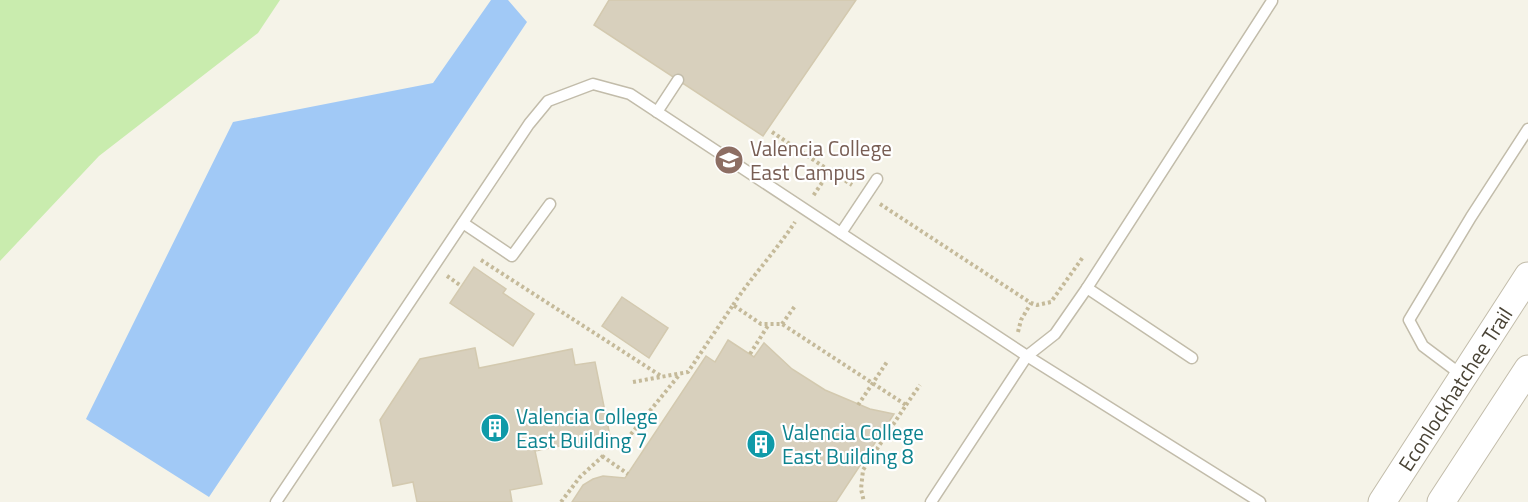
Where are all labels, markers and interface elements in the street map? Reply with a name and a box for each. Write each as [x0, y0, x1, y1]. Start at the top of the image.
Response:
place label: Valencia College East Campus [750, 132, 892, 188]
school or university icon: Valencia College East Campus [713, 144, 745, 176]
street label: Econlockhatchee Trail [1390, 301, 1520, 477]
place label: Valencia College East Building 7 [516, 400, 658, 456]
building icon: Valencia College East Building 7 [479, 412, 511, 444]
place label: Valencia College East Building 8 [782, 416, 924, 472]
building icon: Valencia College East Building 8 [745, 428, 777, 460]

